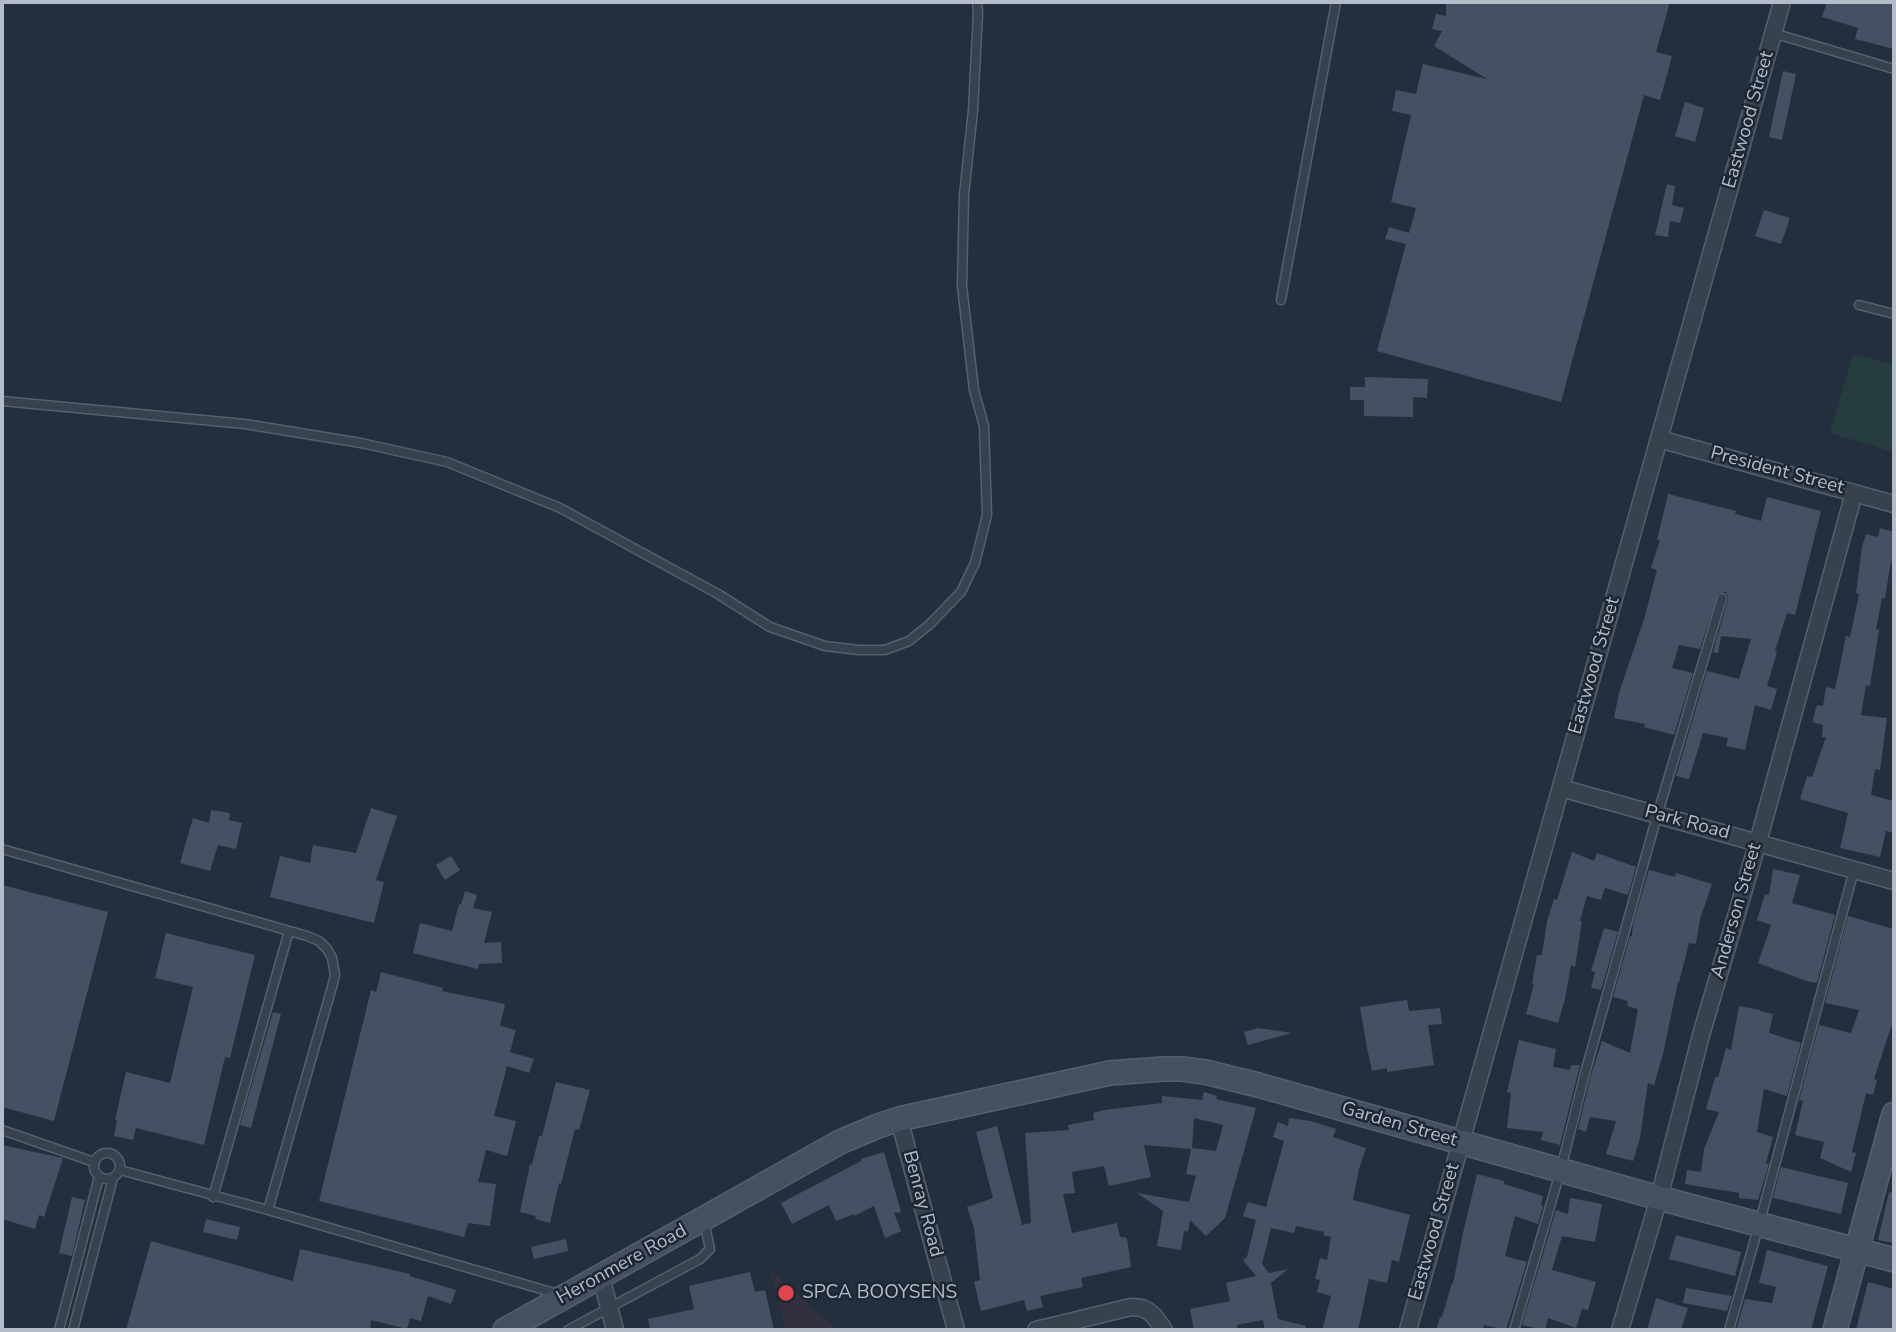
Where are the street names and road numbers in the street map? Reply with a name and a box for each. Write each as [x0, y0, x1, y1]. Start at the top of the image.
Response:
street label: Eastwood Street [1719, 49, 1779, 191]
street label: President Street [1708, 442, 1846, 500]
street label: Eastwood Street [1565, 595, 1625, 737]
street label: Park Road [1642, 801, 1732, 845]
street label: Anderson Street [1707, 841, 1767, 981]
street label: Garden Street [1339, 1098, 1459, 1152]
street label: Benray Road [897, 1148, 947, 1260]
street label: Eastwood Street [1405, 1161, 1465, 1303]
street label: Heronmere Road [553, 1220, 691, 1310]

